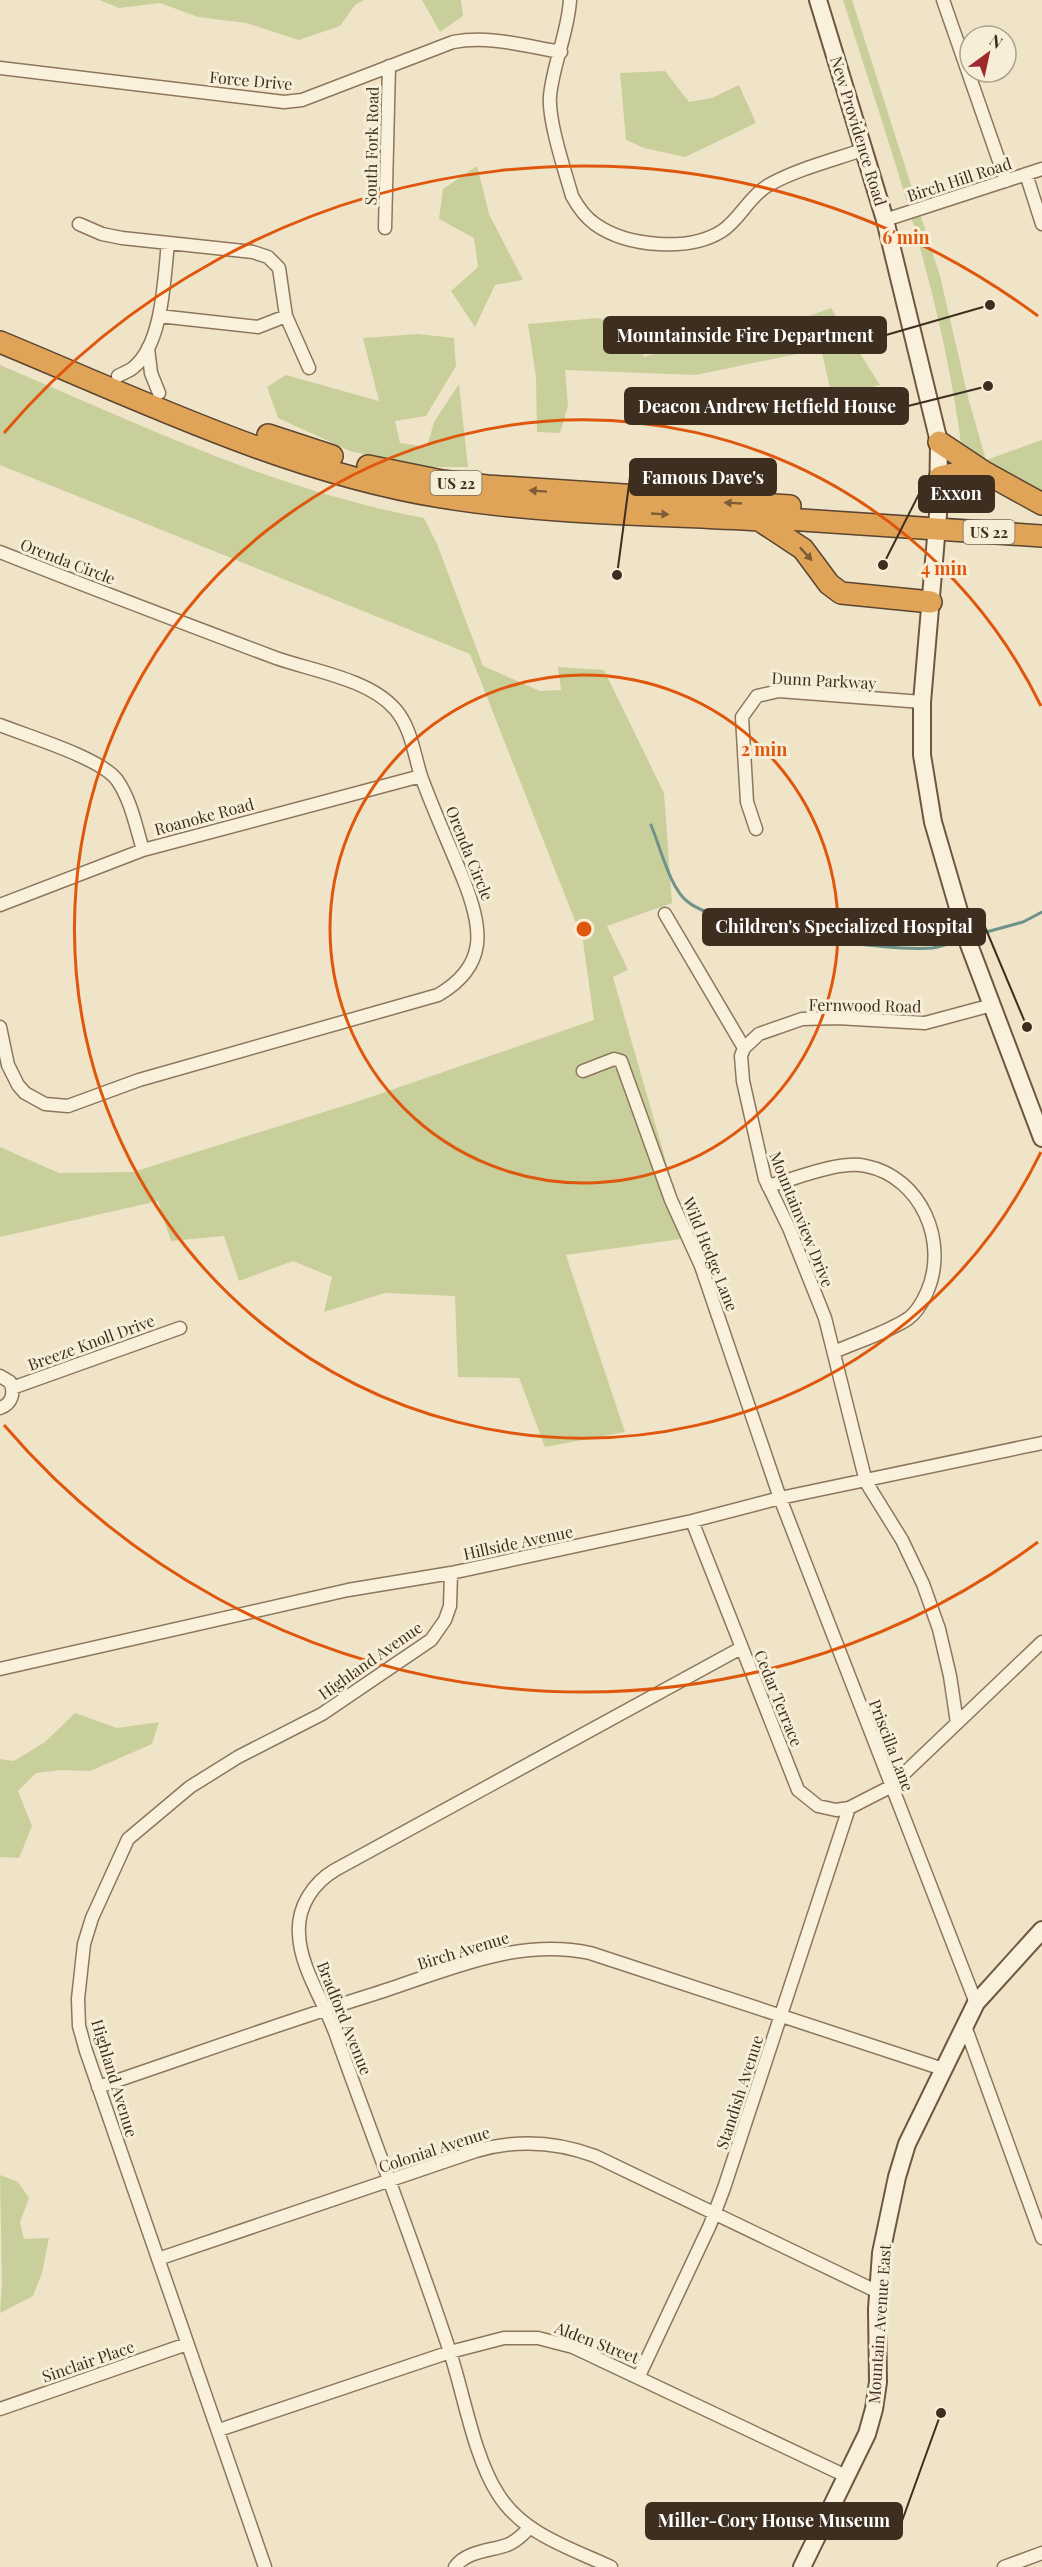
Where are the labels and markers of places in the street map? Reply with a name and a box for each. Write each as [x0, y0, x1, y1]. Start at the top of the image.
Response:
callout: Mountainside Fire Department [604, 317, 886, 353]
callout: Deacon Andrew Hetfield House [625, 388, 908, 424]
callout: Famous Dave's [630, 459, 776, 495]
callout: Exxon [919, 476, 994, 512]
callout: Children's Specialized Hospital [703, 909, 985, 945]
centre of rings [574, 919, 594, 939]
callout: Miller-Cory House Museum [646, 2503, 902, 2539]

